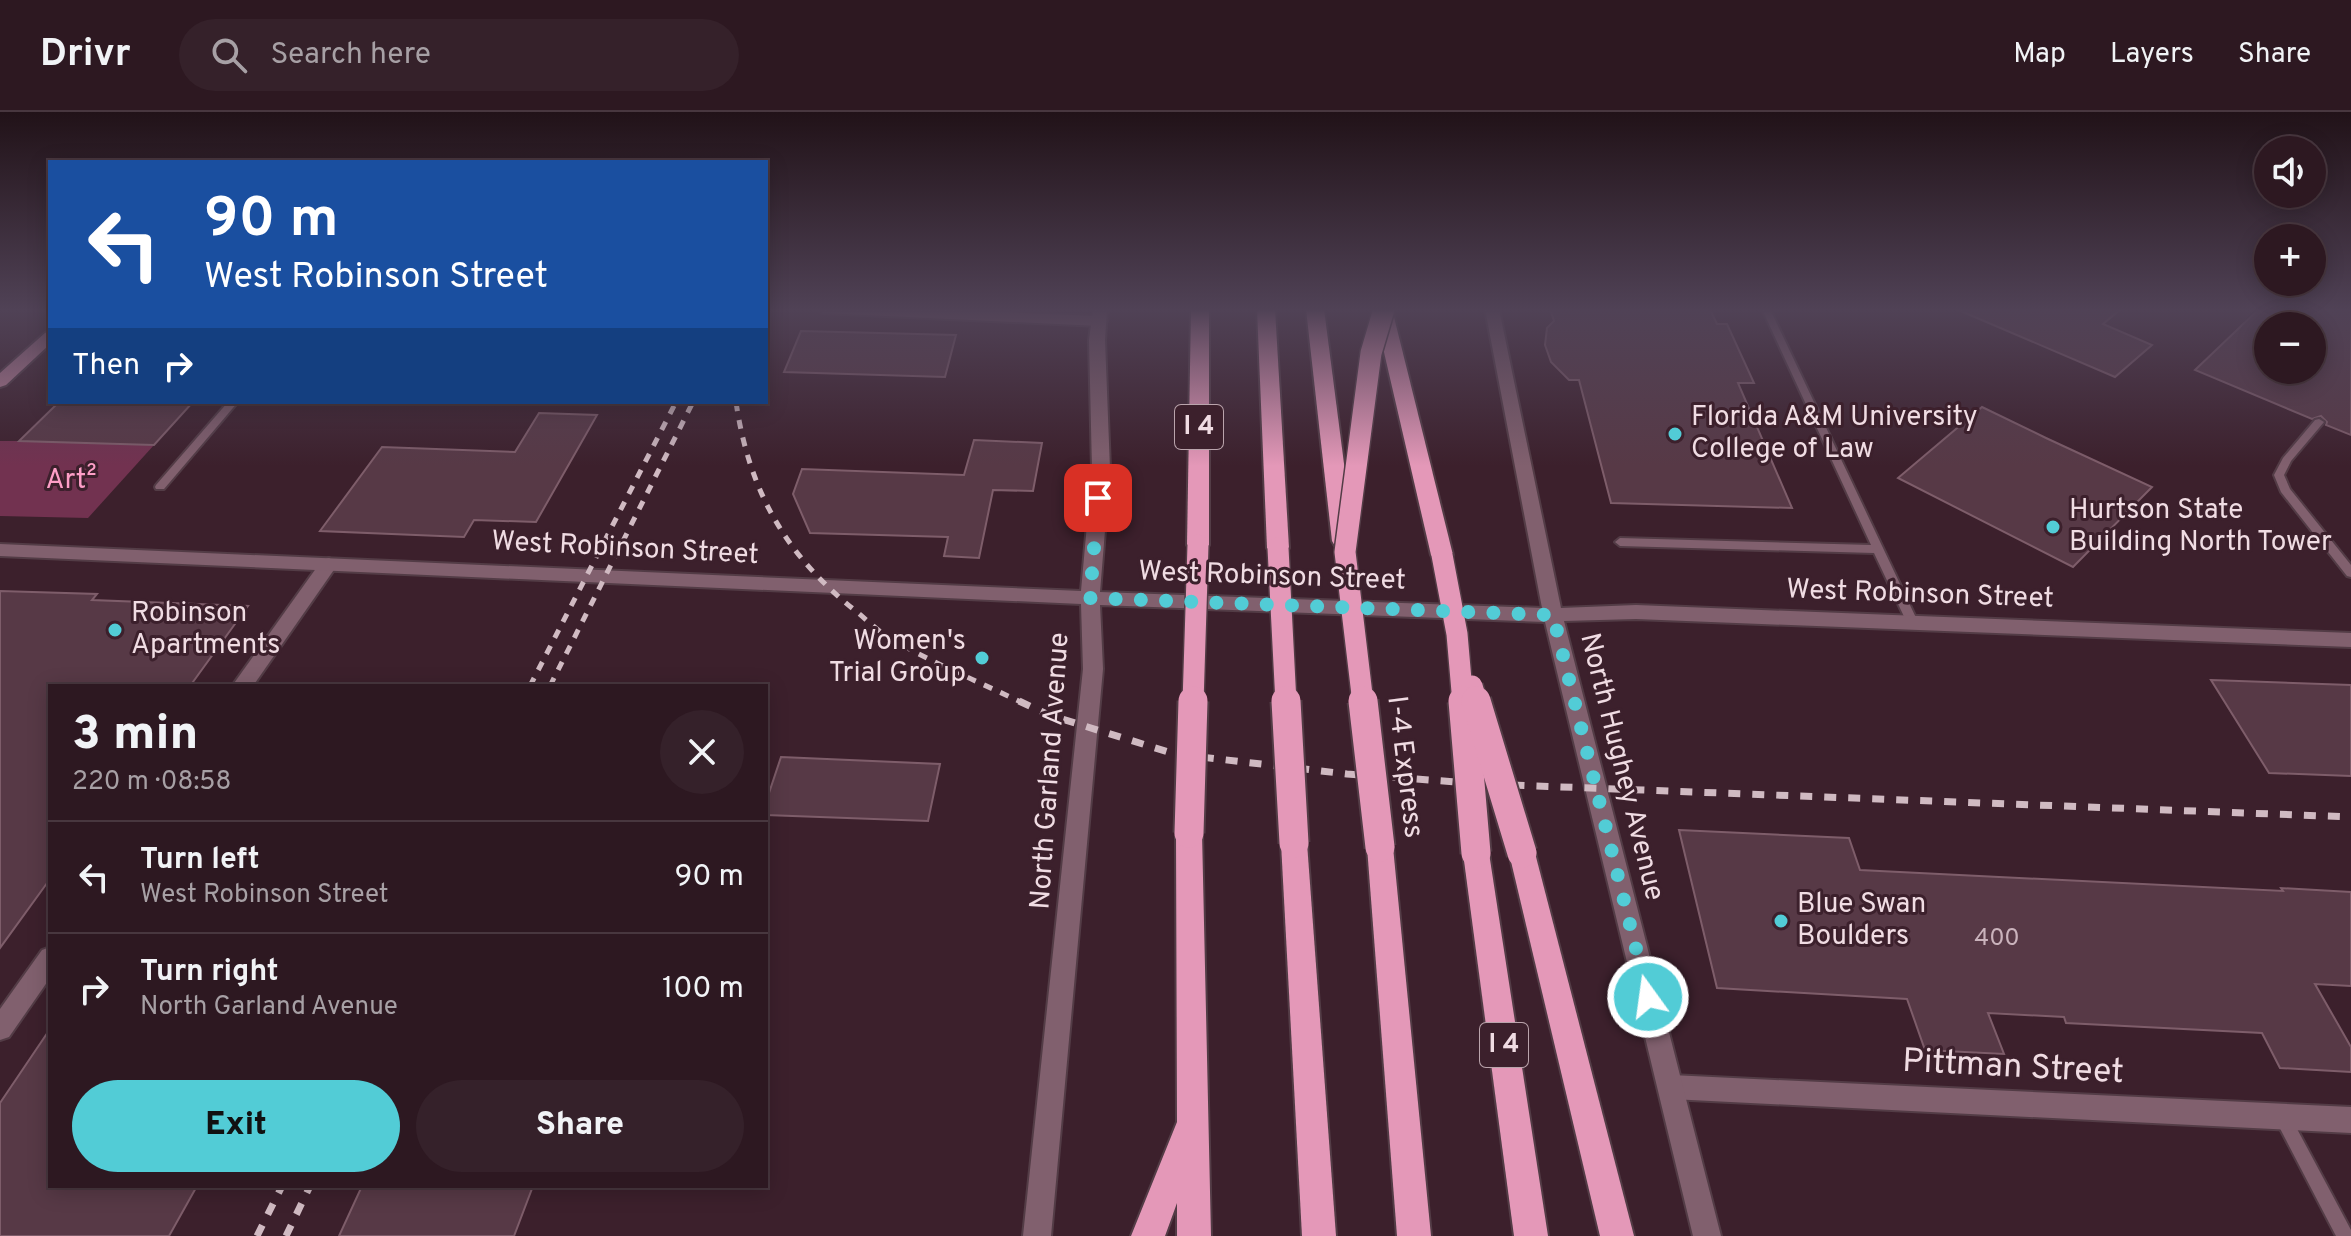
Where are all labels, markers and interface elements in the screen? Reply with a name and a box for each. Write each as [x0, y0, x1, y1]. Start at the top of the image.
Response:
search box [179, 19, 739, 91]
text: Drivr [40, 31, 131, 80]
icon: search [207, 33, 251, 77]
text: Search here [271, 37, 431, 74]
text: Map [2013, 37, 2066, 73]
text: Layers [2110, 37, 2194, 73]
text: Share [2238, 37, 2311, 73]
map controls [2254, 136, 2326, 384]
button: sound [2254, 136, 2326, 208]
text: 90 m [204, 186, 339, 256]
icon: left [72, 192, 176, 296]
button: + [2254, 224, 2326, 296]
text: West Robinson Street [204, 255, 548, 301]
button: − [2254, 312, 2326, 384]
icon: right [156, 344, 200, 388]
text: Then [72, 348, 140, 385]
place label: Florida A&M University College of Law [1691, 400, 1977, 468]
road number: I 4 [1175, 405, 1223, 449]
marker: Florida A&M University College of Law [1666, 425, 1684, 443]
park label: Art² [45, 463, 97, 499]
pin [1064, 464, 1132, 532]
icon: arrive [1076, 476, 1120, 520]
place label: Hurtson State Building North Tower [2069, 493, 2332, 561]
marker: Hurtson State Building North Tower [2044, 518, 2062, 536]
street label: West Robinson Street [490, 524, 760, 574]
street label: West Robinson Street [1138, 554, 1406, 600]
street label: West Robinson Street [1786, 572, 2054, 618]
place label: Robinson Apartments [131, 596, 280, 664]
marker: Robinson Apartments [106, 621, 124, 639]
place label: Women's Trial Group [829, 624, 966, 692]
street label: North Hughey Avenue [1570, 629, 1672, 905]
street label: North Garland Avenue [1023, 631, 1079, 911]
marker: Women's Trial Group [973, 649, 991, 667]
street label: I-4 Express [1377, 694, 1431, 840]
text: 3 min [72, 706, 198, 766]
button: close [660, 710, 744, 794]
text: 220 m · 08:58 [72, 766, 231, 799]
text: Turn left [140, 842, 260, 879]
icon: left [72, 855, 116, 899]
text: 90 m [675, 859, 744, 896]
text: West Robinson Street [140, 879, 389, 912]
place label: Blue Swan Boulders [1797, 887, 1926, 955]
marker: Blue Swan Boulders [1772, 912, 1790, 930]
house number: 400 [1974, 924, 2020, 954]
text: Turn right [140, 954, 278, 991]
position arrow [1606, 955, 1690, 1039]
icon: right [72, 967, 116, 1011]
text: 100 m [662, 971, 744, 1008]
text: North Garland Avenue [140, 991, 398, 1024]
road number: I 4 [1480, 1023, 1528, 1067]
street label: Pittman Street [1901, 1041, 2125, 1095]
button: Exit [72, 1080, 400, 1172]
button: Share [416, 1080, 744, 1172]

